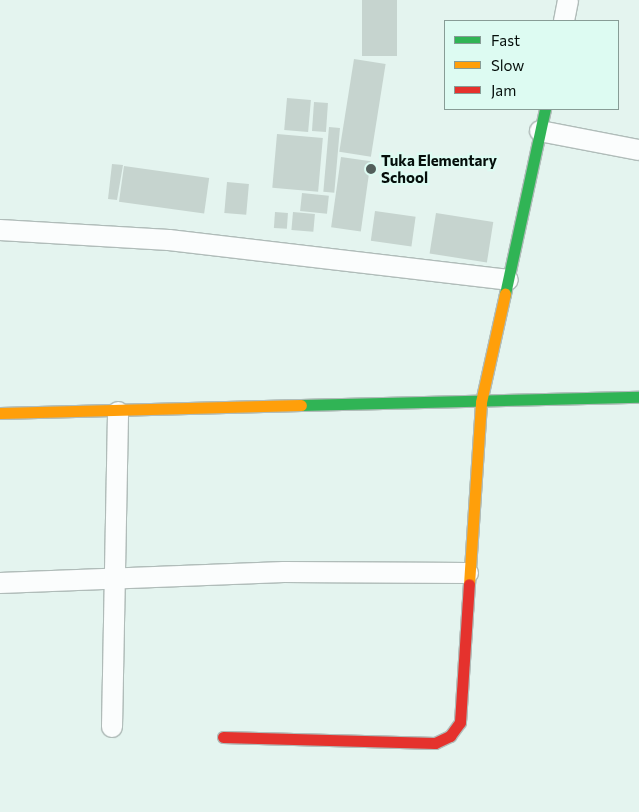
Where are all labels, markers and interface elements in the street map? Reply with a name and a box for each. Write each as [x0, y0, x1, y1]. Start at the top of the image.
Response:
legend [444, 20, 619, 110]
text: Fast [491, 31, 520, 49]
text: Slow [491, 56, 524, 74]
text: Jam [491, 81, 516, 99]
place label: Tuka Elementary School [381, 151, 497, 186]
marker: Tuka Elementary School [365, 163, 377, 175]

